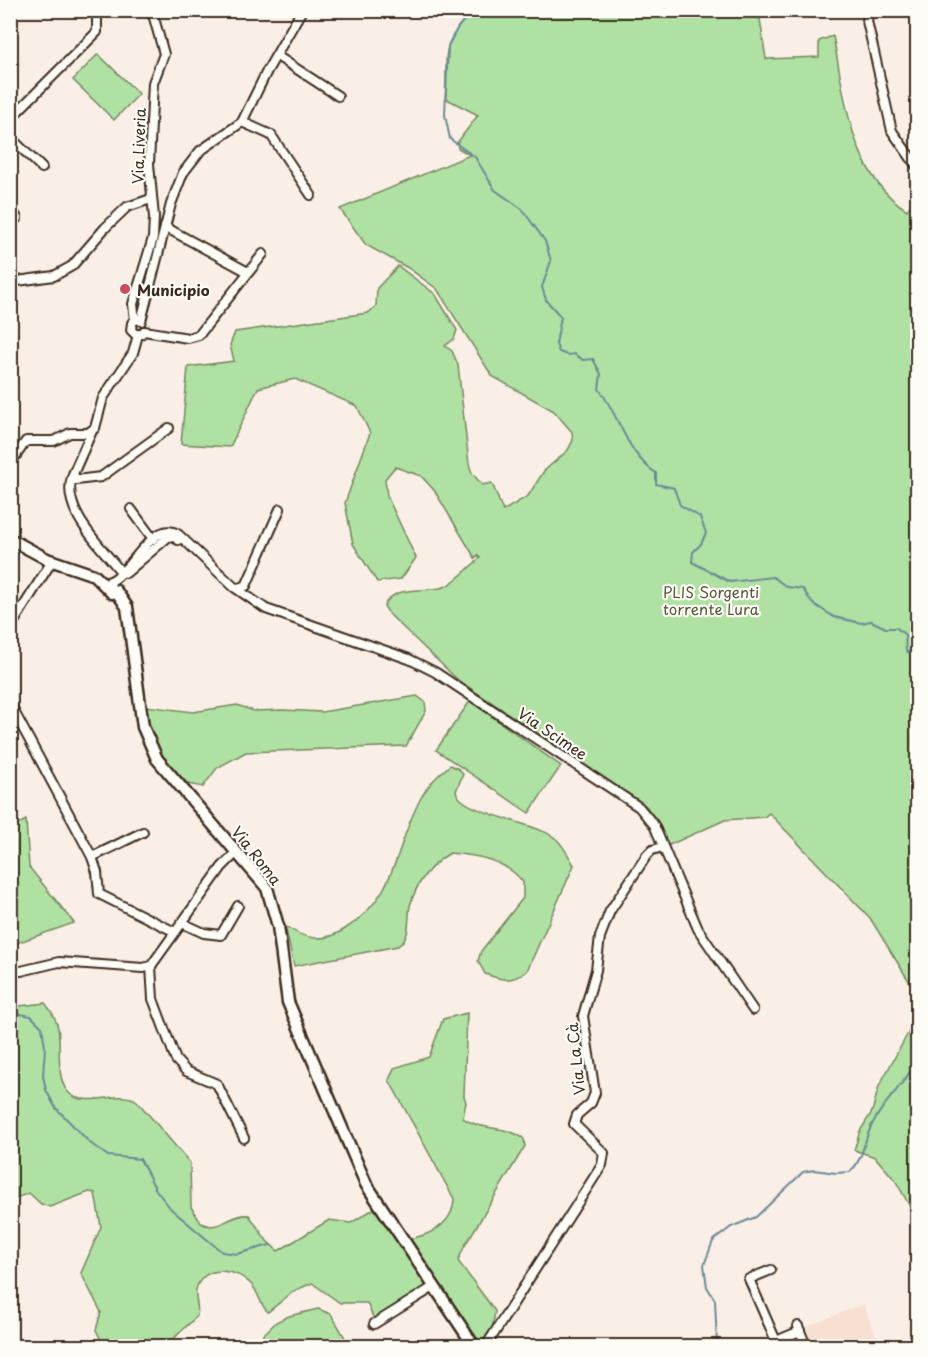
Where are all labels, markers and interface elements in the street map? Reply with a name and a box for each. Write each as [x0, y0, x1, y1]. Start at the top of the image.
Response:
street label: Via Liveria [125, 107, 151, 184]
place label: Municipio [137, 278, 210, 301]
marker: Municipio [118, 282, 132, 296]
park label: PLIS Sorgenti torrente Lura [663, 580, 760, 620]
street label: Via Scimee [513, 701, 593, 765]
street label: Via Roma [227, 821, 287, 889]
street label: Via La Cà [560, 1021, 590, 1096]

